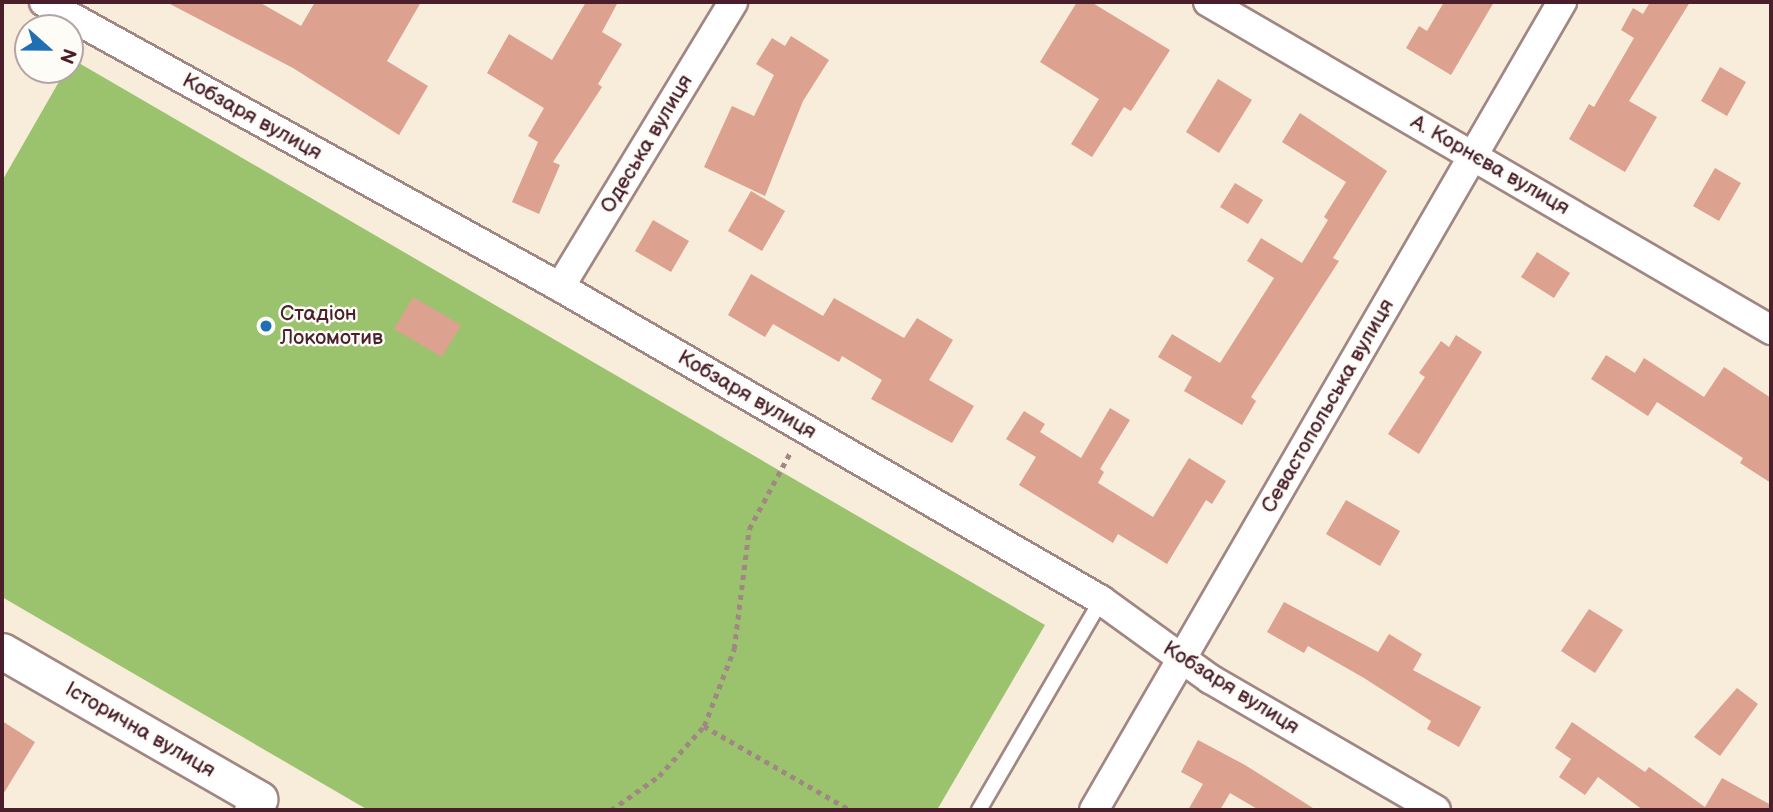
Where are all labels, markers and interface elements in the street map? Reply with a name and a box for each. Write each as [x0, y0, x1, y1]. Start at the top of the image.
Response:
north arrow [14, 14, 84, 84]
text: N [54, 45, 80, 67]
street label: Кобзаря вулиця [178, 68, 326, 166]
street label: Одеська вулиця [596, 70, 698, 218]
street label: А. Корнєва вулиця [1406, 109, 1574, 221]
street label: Севастопольська вулиця [1256, 294, 1400, 518]
place label: Стадіон Локомотив [280, 301, 383, 351]
marker: Стадіон Локомотив [258, 318, 274, 334]
street label: Кобзаря вулиця [673, 345, 821, 445]
street label: Кобзаря вулиця [1158, 636, 1304, 740]
street label: Історична вулиця [60, 677, 220, 783]

